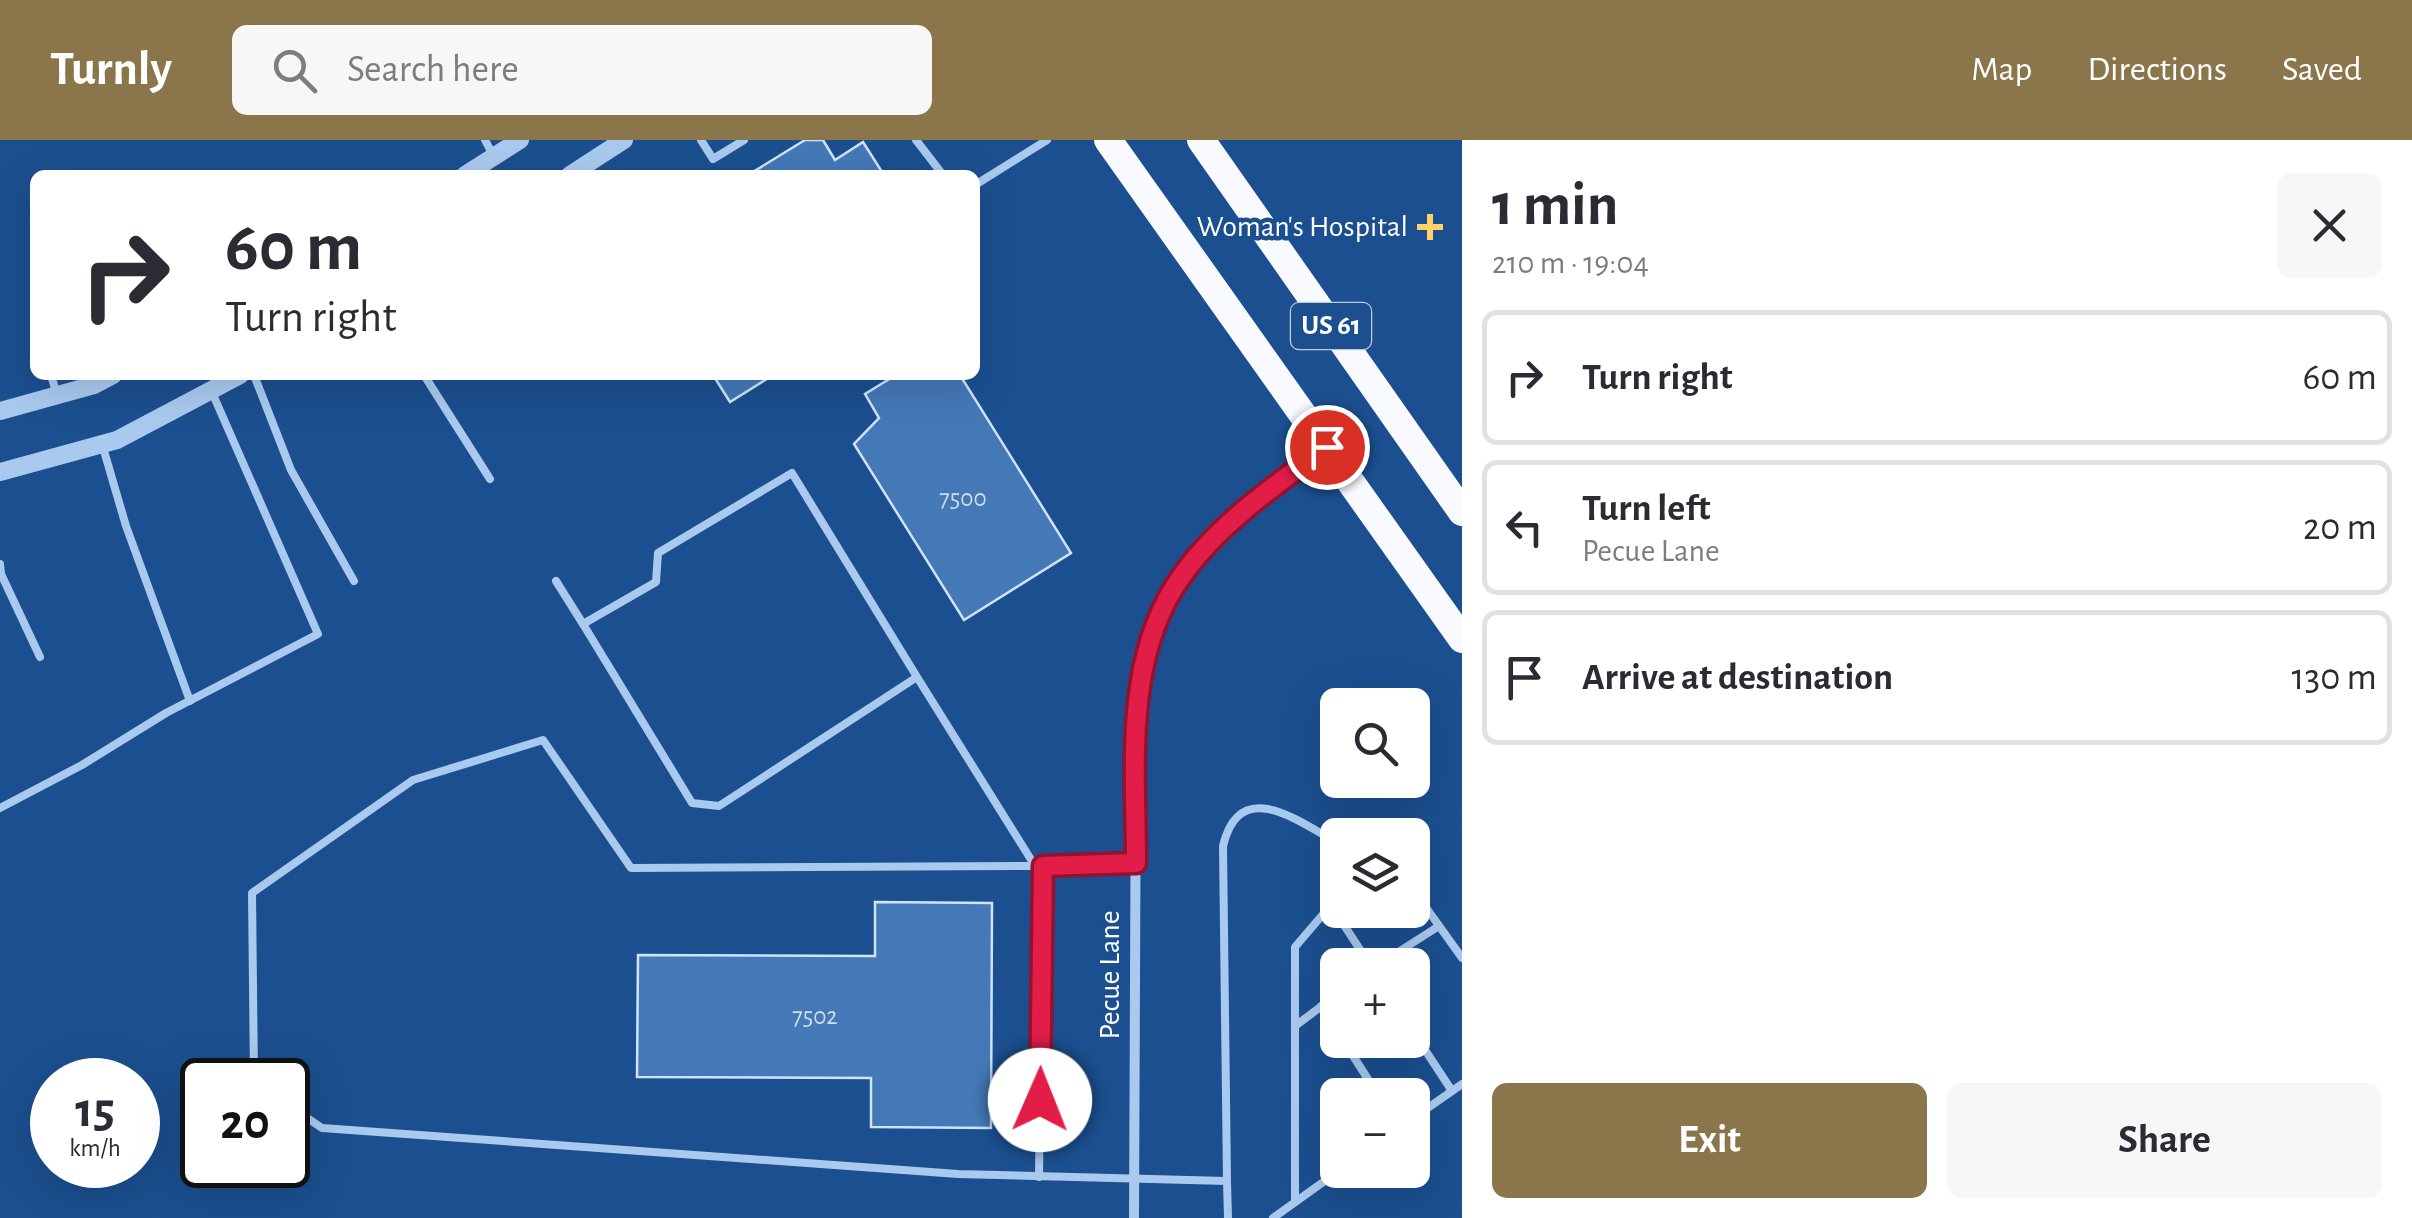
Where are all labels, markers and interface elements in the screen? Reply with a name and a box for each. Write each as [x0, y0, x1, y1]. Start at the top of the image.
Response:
search box [232, 25, 932, 115]
icon: search [267, 43, 322, 98]
text: Turnly [50, 46, 172, 94]
text: Search here [347, 51, 519, 89]
text: Map [1971, 52, 2032, 87]
text: Directions [2087, 52, 2227, 87]
text: Saved [2282, 52, 2362, 87]
button: close [2277, 173, 2382, 278]
text: 1 min [1492, 176, 1618, 236]
icon: right [60, 210, 190, 340]
place label: Woman's Hospital [1197, 212, 1408, 242]
text: 60 m [225, 213, 362, 283]
marker: Woman's Hospital [1417, 214, 1443, 240]
text: 210 m · 19:04 [1492, 247, 1649, 279]
text: Turn right [225, 295, 397, 340]
road number: US 61 [1291, 303, 1371, 349]
icon: right [1497, 350, 1552, 405]
text: Turn right [1582, 359, 1732, 397]
text: 60 m [2302, 359, 2377, 397]
pin [1285, 405, 1370, 490]
icon: arrive [1300, 420, 1355, 475]
house number: 7500 [939, 486, 987, 511]
text: Turn left [1582, 490, 1710, 528]
icon: left [1497, 500, 1552, 555]
text: 20 m [2303, 509, 2377, 547]
text: Pecue Lane [1582, 535, 1720, 567]
icon: arrive [1497, 650, 1552, 705]
text: Arrive at destination [1582, 659, 1893, 697]
text: 130 m [2292, 659, 2377, 697]
map controls [1320, 688, 1430, 1188]
button: search [1320, 688, 1430, 798]
button: layers [1320, 818, 1430, 928]
street label: Pecue Lane [1095, 910, 1125, 1040]
button: + [1320, 948, 1430, 1058]
house number: 7502 [792, 1004, 838, 1029]
position arrow [988, 1048, 1092, 1152]
speed limit sign: 20 [180, 1058, 310, 1188]
button: − [1320, 1078, 1430, 1188]
button: Exit [1492, 1083, 1927, 1198]
button: Share [1947, 1083, 2382, 1198]
text: 15 [75, 1086, 115, 1136]
text: km/h [69, 1136, 121, 1161]

